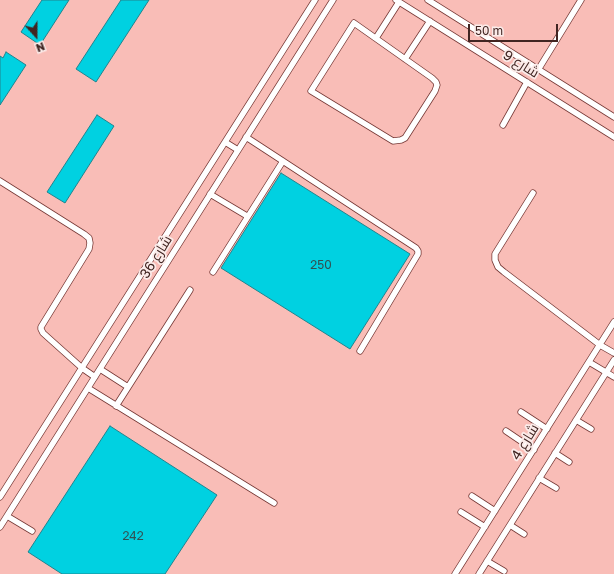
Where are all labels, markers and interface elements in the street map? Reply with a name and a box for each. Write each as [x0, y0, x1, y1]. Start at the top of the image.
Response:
north arrow [16, 16, 56, 56]
scale bar [470, 16, 560, 42]
text: 50 m [475, 23, 503, 38]
text: N [34, 40, 47, 55]
street label: شارع 9 [500, 47, 542, 81]
street label: شارع 36 [136, 233, 176, 281]
house number: 250 [310, 258, 332, 272]
street label: شارع 4 [508, 421, 542, 463]
house number: 242 [122, 529, 144, 543]

